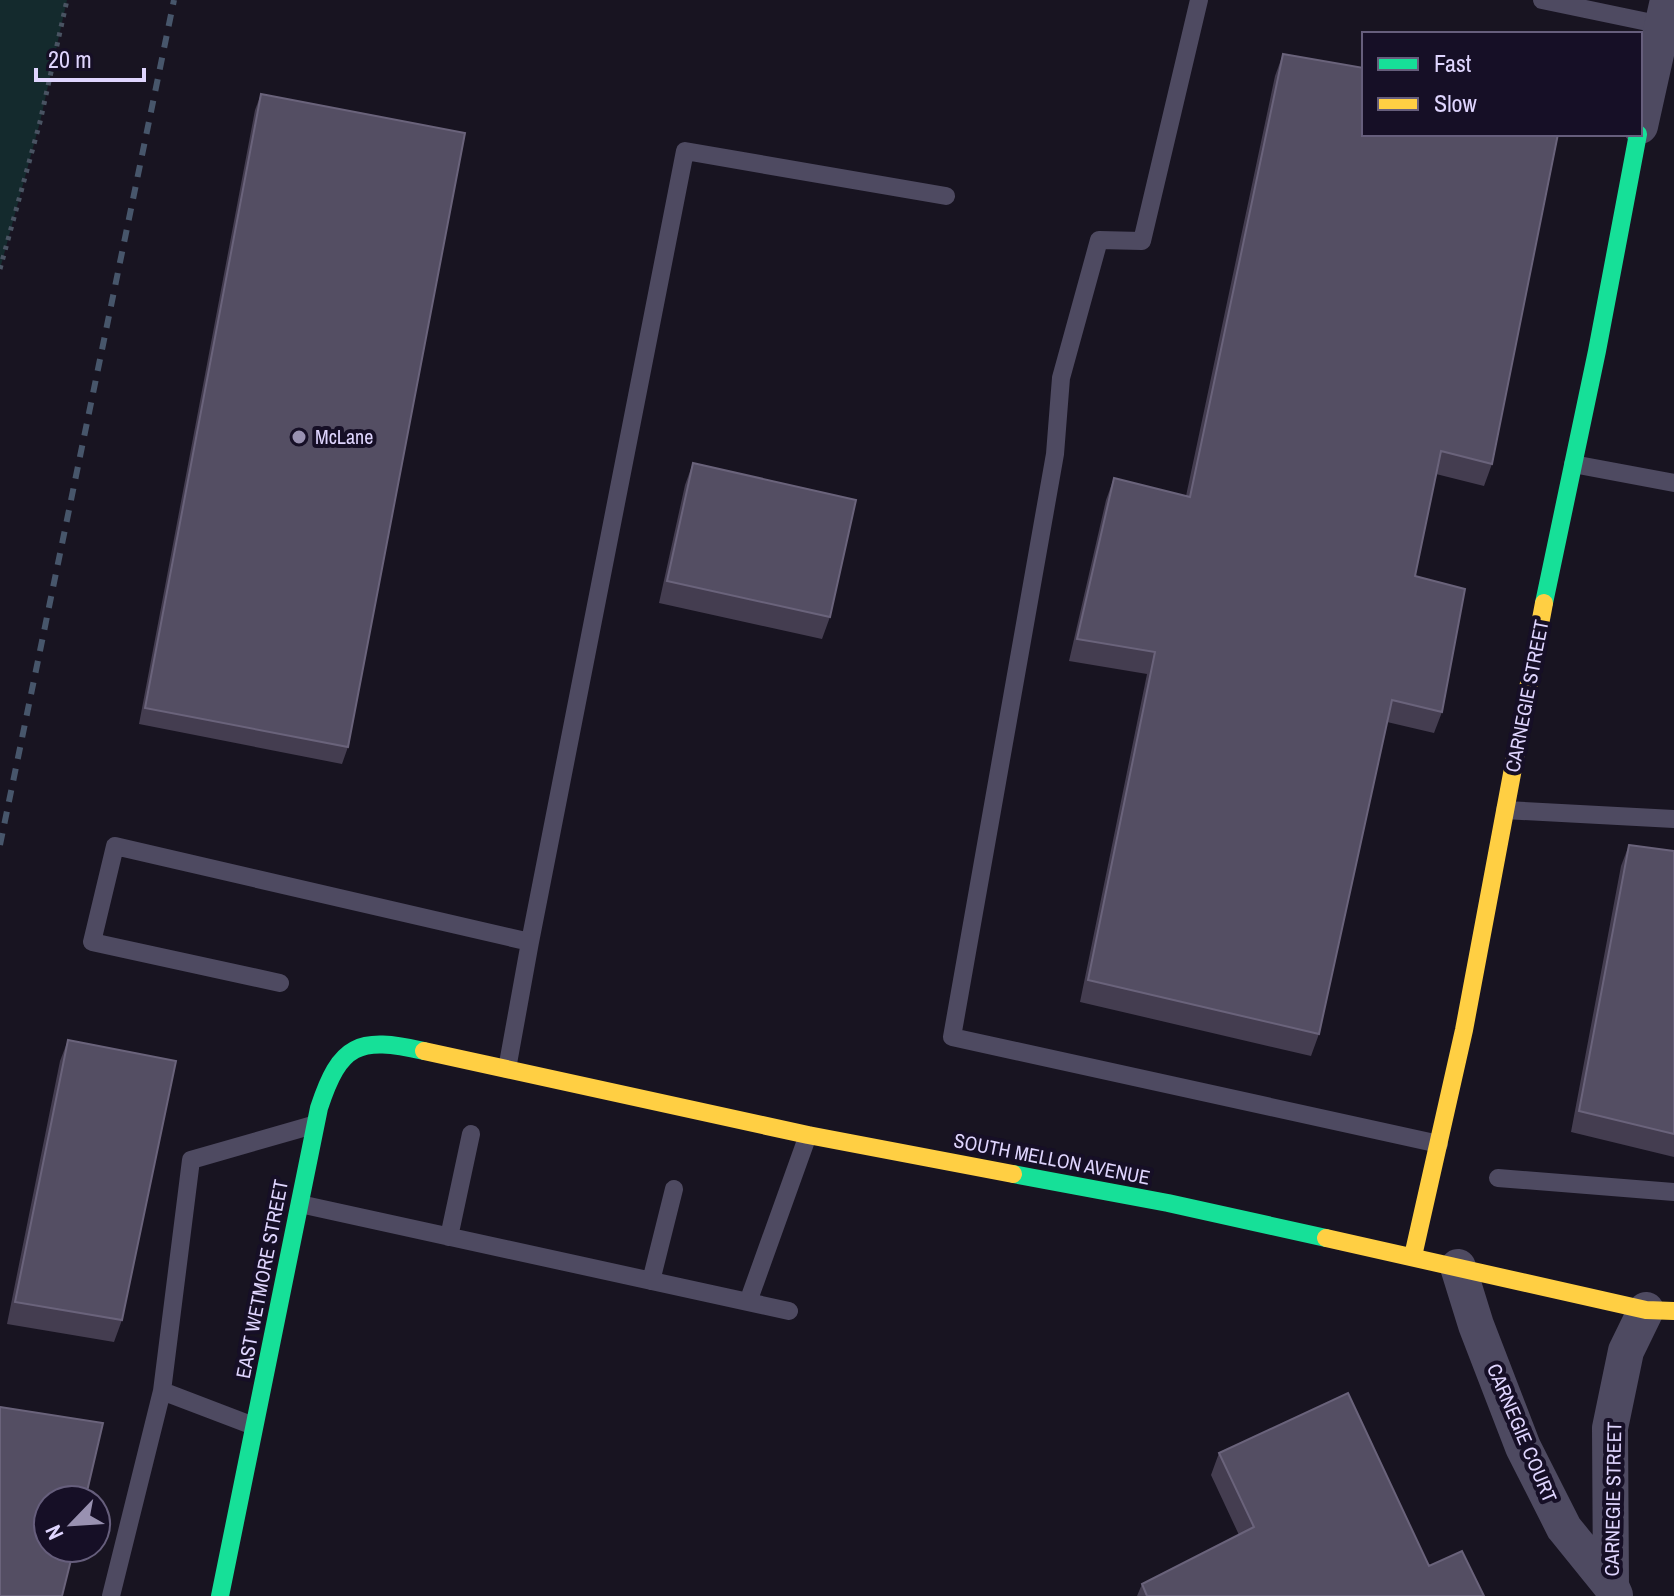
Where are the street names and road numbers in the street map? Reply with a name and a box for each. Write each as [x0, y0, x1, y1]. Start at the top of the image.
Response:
street label: CARNEGIE STREET [1498, 617, 1555, 775]
street label: SOUTH MELLON AVENUE [952, 1126, 1152, 1191]
street label: EAST WETMORE STREET [229, 1177, 294, 1381]
street label: CARNEGIE COURT [1481, 1359, 1564, 1506]
street label: CARNEGIE STREET [1598, 1421, 1627, 1577]

